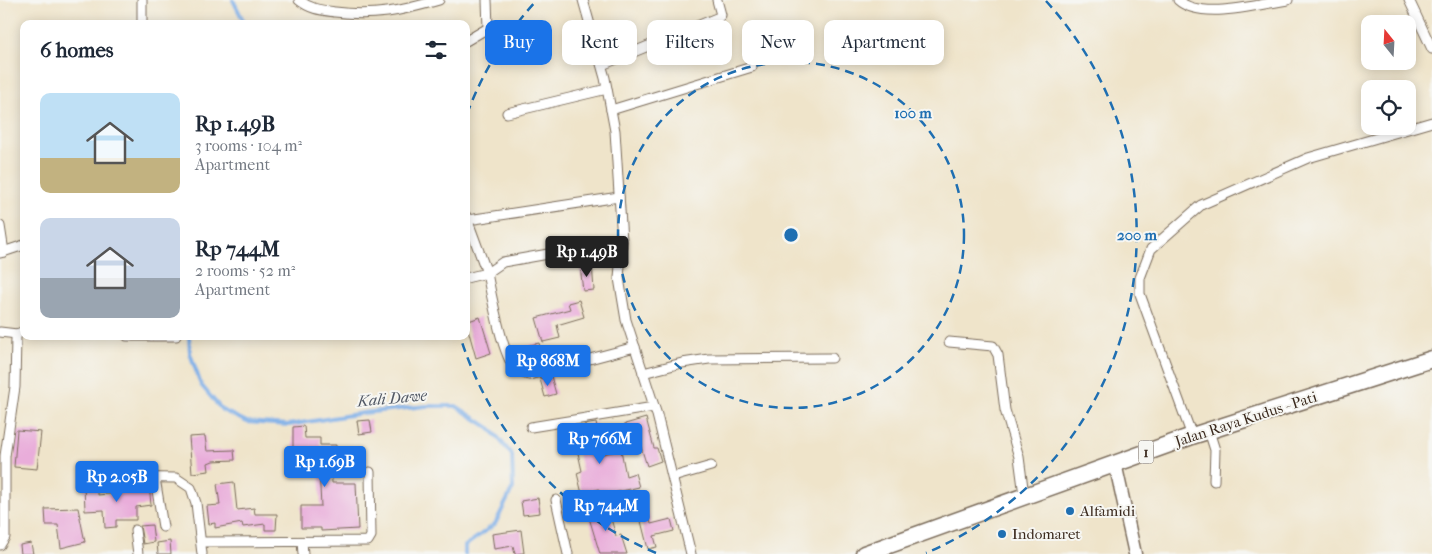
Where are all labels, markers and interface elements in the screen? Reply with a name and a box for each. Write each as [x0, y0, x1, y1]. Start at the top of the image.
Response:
north arrow [1361, 15, 1416, 70]
map controls [1361, 15, 1416, 135]
chip: Buy [485, 20, 552, 65]
chip: Rent [562, 20, 637, 65]
chip: Filters [647, 20, 732, 65]
chip: New [742, 20, 814, 65]
chip: Apartment [824, 20, 944, 65]
icon: filters [422, 36, 450, 64]
text: 6 homes [40, 38, 114, 62]
button: locate [1361, 80, 1416, 135]
text: 100 m [894, 104, 932, 122]
text: Rp 1.49B [195, 112, 275, 136]
icon: home [80, 113, 140, 173]
text: 3 rooms · 104 m² [195, 136, 302, 155]
text: Apartment [195, 155, 270, 174]
centre of rings [782, 226, 800, 244]
text: 200 m [1117, 226, 1157, 244]
pin: Rp 1.49B [535, 236, 639, 278]
text: Rp 744M [195, 237, 280, 261]
icon: home [80, 238, 140, 298]
text: Rp 1.49B [556, 242, 618, 261]
text: 2 rooms · 52 m² [195, 261, 295, 280]
text: Apartment [195, 280, 270, 299]
pin: Rp 868M [502, 344, 594, 387]
text: Rp 868M [516, 351, 580, 370]
water label: Kali Dawe [355, 385, 428, 411]
street label: Jalan Raya Kudus - Pati [1172, 387, 1320, 451]
pin: Rp 766M [554, 422, 646, 465]
text: Rp 766M [568, 429, 632, 448]
road number: 1 [1138, 441, 1154, 464]
pin: Rp 1.69B [273, 446, 377, 488]
text: Rp 1.69B [295, 452, 355, 471]
pin: Rp 2.05B [65, 460, 169, 503]
text: Rp 2.05B [86, 467, 148, 486]
pin: Rp 744M [560, 490, 652, 532]
text: Rp 744M [574, 496, 638, 515]
place label: Alfamidi [1079, 502, 1136, 520]
marker: Alfamidi [1064, 505, 1076, 517]
place label: Indomaret [1012, 525, 1081, 543]
marker: Indomaret [996, 528, 1008, 540]

